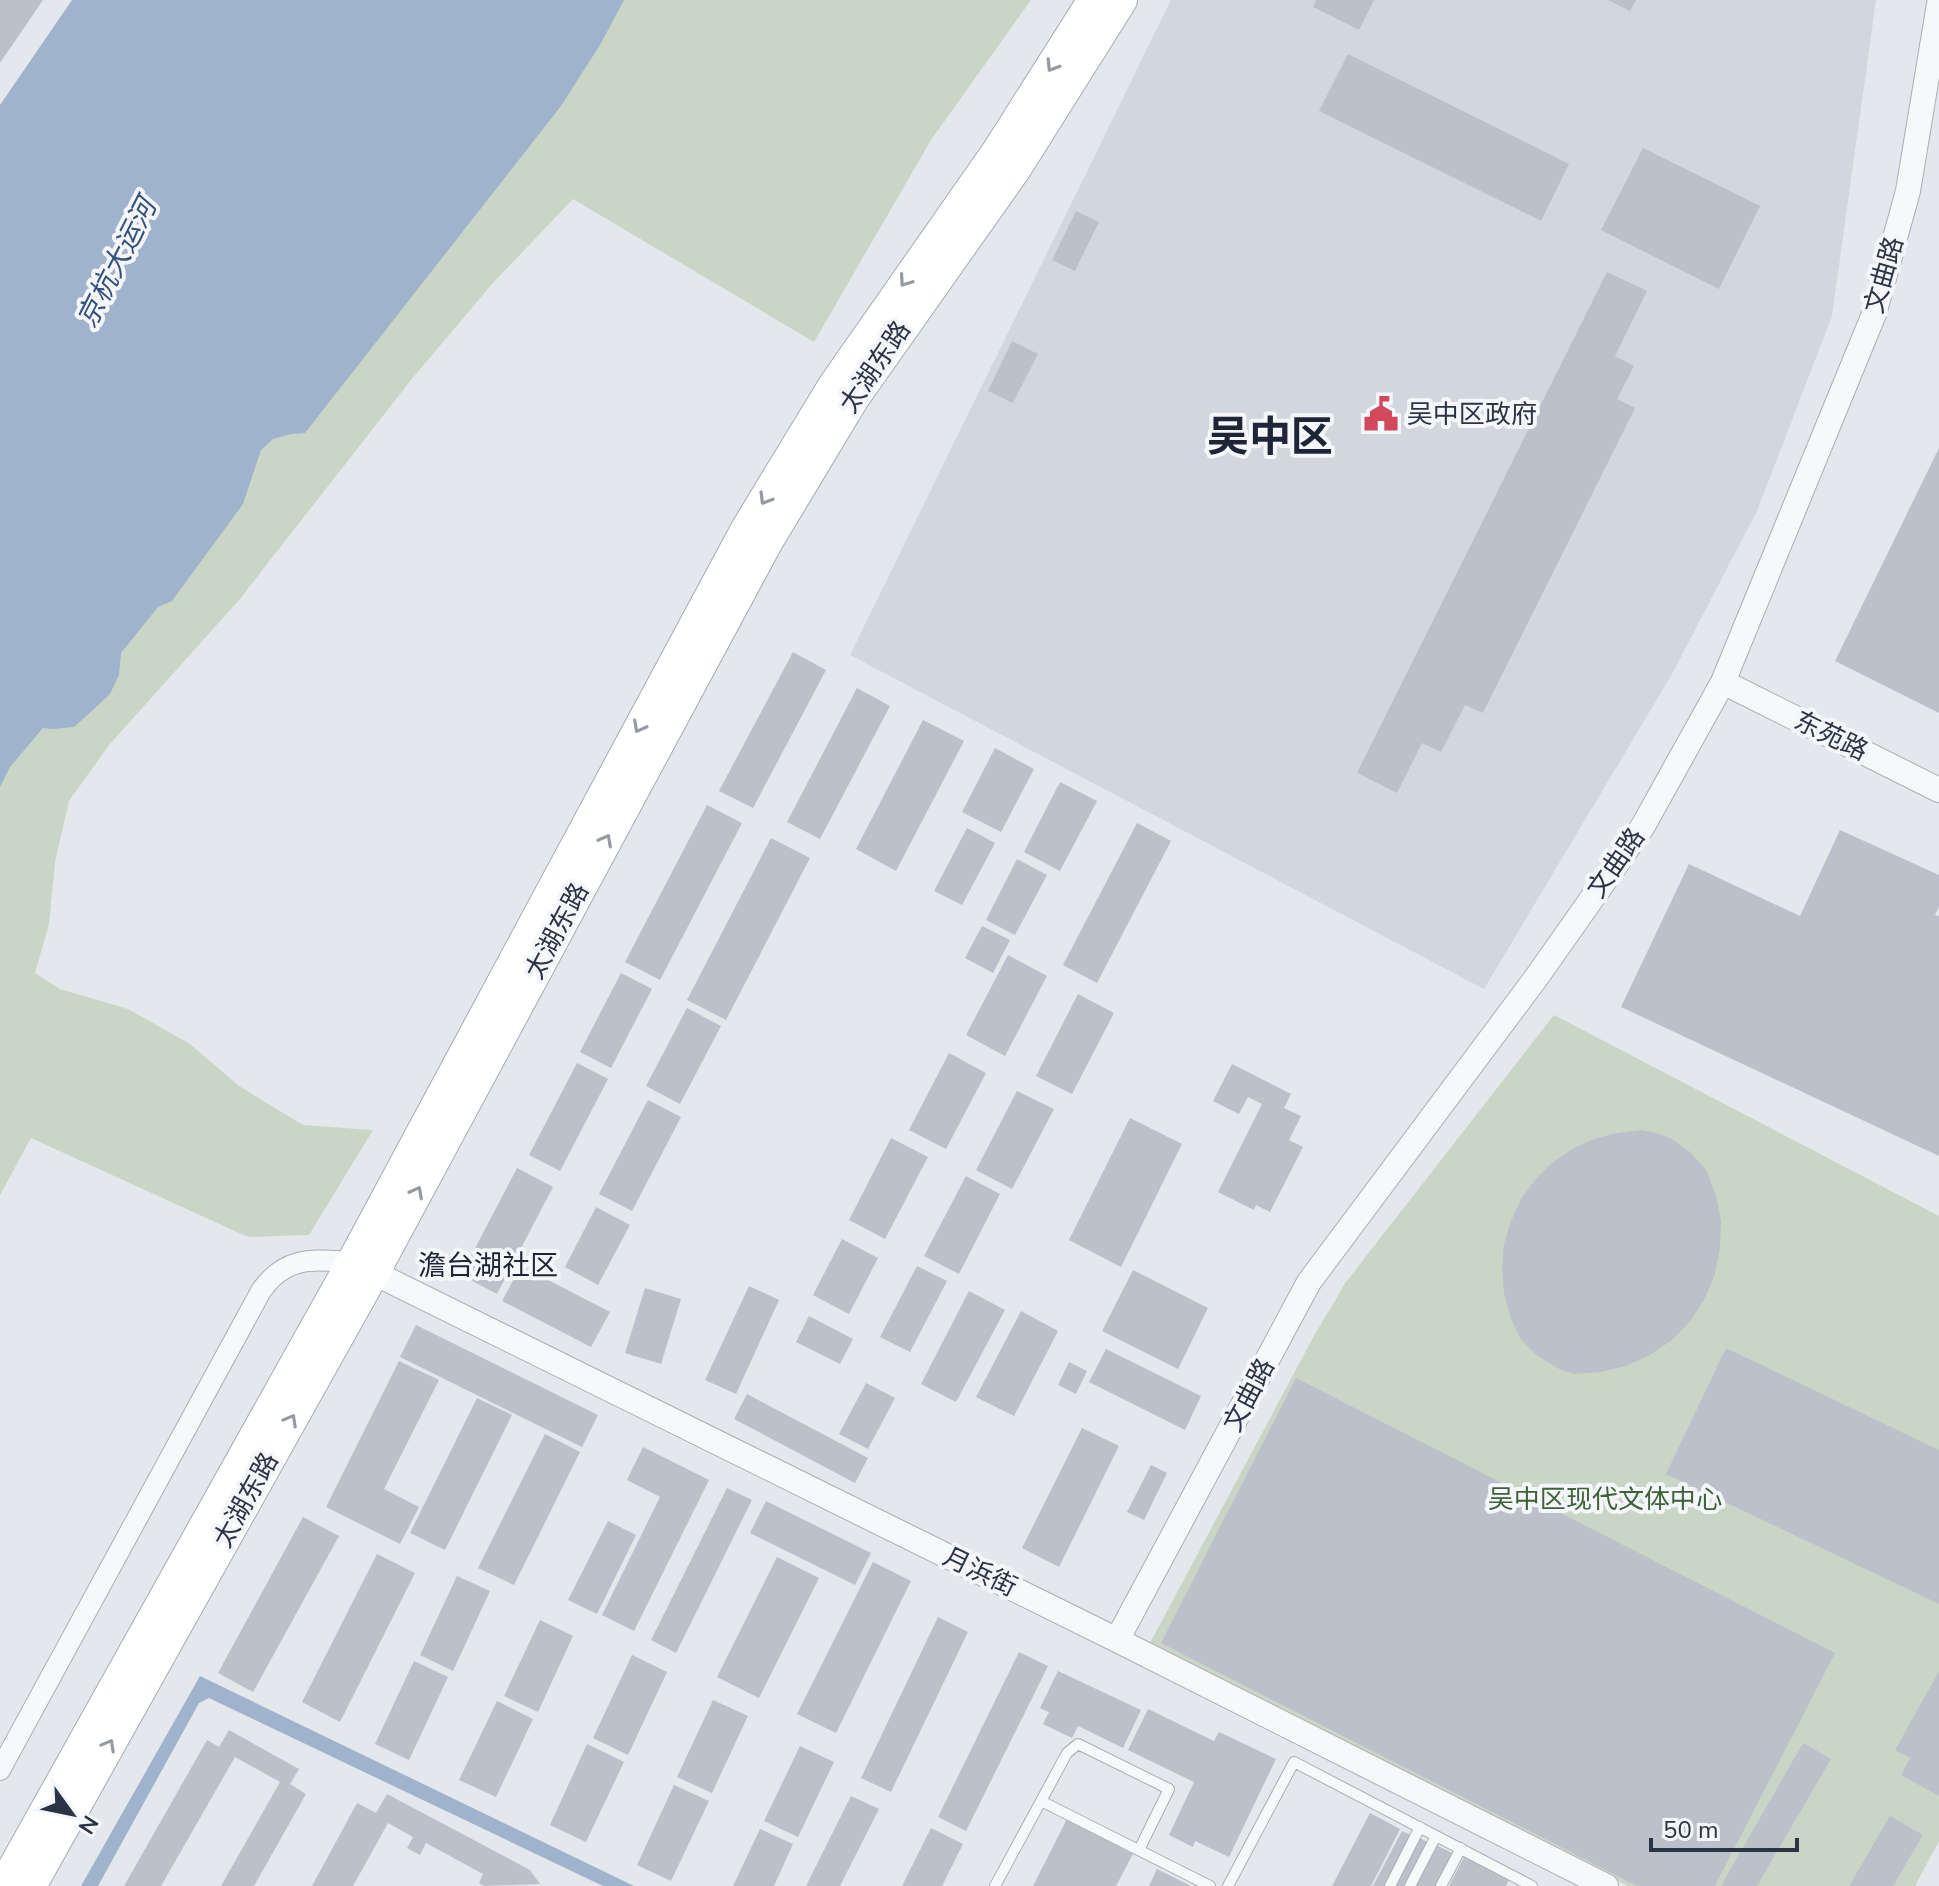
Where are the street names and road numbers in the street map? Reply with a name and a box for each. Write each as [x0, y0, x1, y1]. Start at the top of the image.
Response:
street label: 文曲路 [1856, 233, 1912, 317]
street label: 太湖东路 [831, 314, 919, 420]
street label: 东苑路 [1788, 703, 1874, 769]
street label: 文曲路 [1579, 821, 1653, 905]
street label: 太湖东路 [517, 877, 597, 985]
street label: 文曲路 [1215, 1352, 1283, 1438]
street label: 太湖东路 [205, 1446, 287, 1554]
street label: 月浜街 [937, 1539, 1023, 1605]

